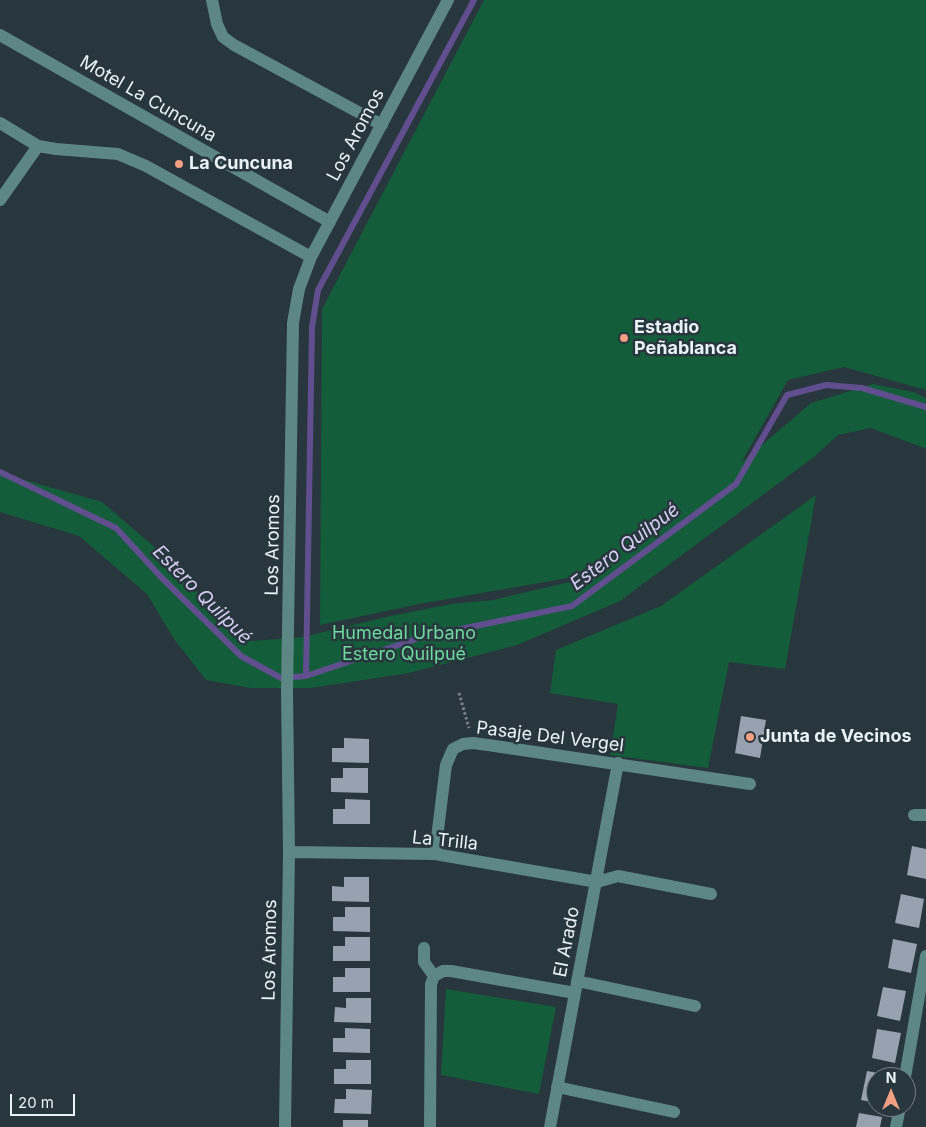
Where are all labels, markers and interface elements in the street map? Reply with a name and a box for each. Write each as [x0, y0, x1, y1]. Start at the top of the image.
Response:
street label: Motel La Cuncuna [76, 51, 220, 147]
street label: Los Aromos [323, 85, 389, 185]
place label: La Cuncuna [189, 153, 293, 175]
marker: La Cuncuna [173, 158, 185, 170]
place label: Estadio Peñablanca [634, 317, 737, 359]
marker: Estadio Peñablanca [618, 332, 630, 344]
street label: Los Aromos [261, 494, 285, 596]
water label: Estero Quilpué [566, 499, 684, 595]
water label: Estero Quilpué [148, 541, 256, 649]
park label: Humedal Urbano Estero Quilpué [332, 623, 476, 666]
street label: Pasaje Del Vergel [475, 717, 625, 757]
place label: Junta de Vecinos [760, 726, 912, 748]
marker: Junta de Vecinos [744, 731, 756, 743]
street label: La Trilla [411, 827, 479, 855]
street label: Los Aromos [258, 899, 282, 1001]
street label: El Arado [550, 905, 584, 979]
north arrow [866, 1067, 916, 1117]
text: N [886, 1069, 896, 1086]
scale bar [12, 1084, 78, 1116]
text: 20 m [18, 1093, 54, 1112]

